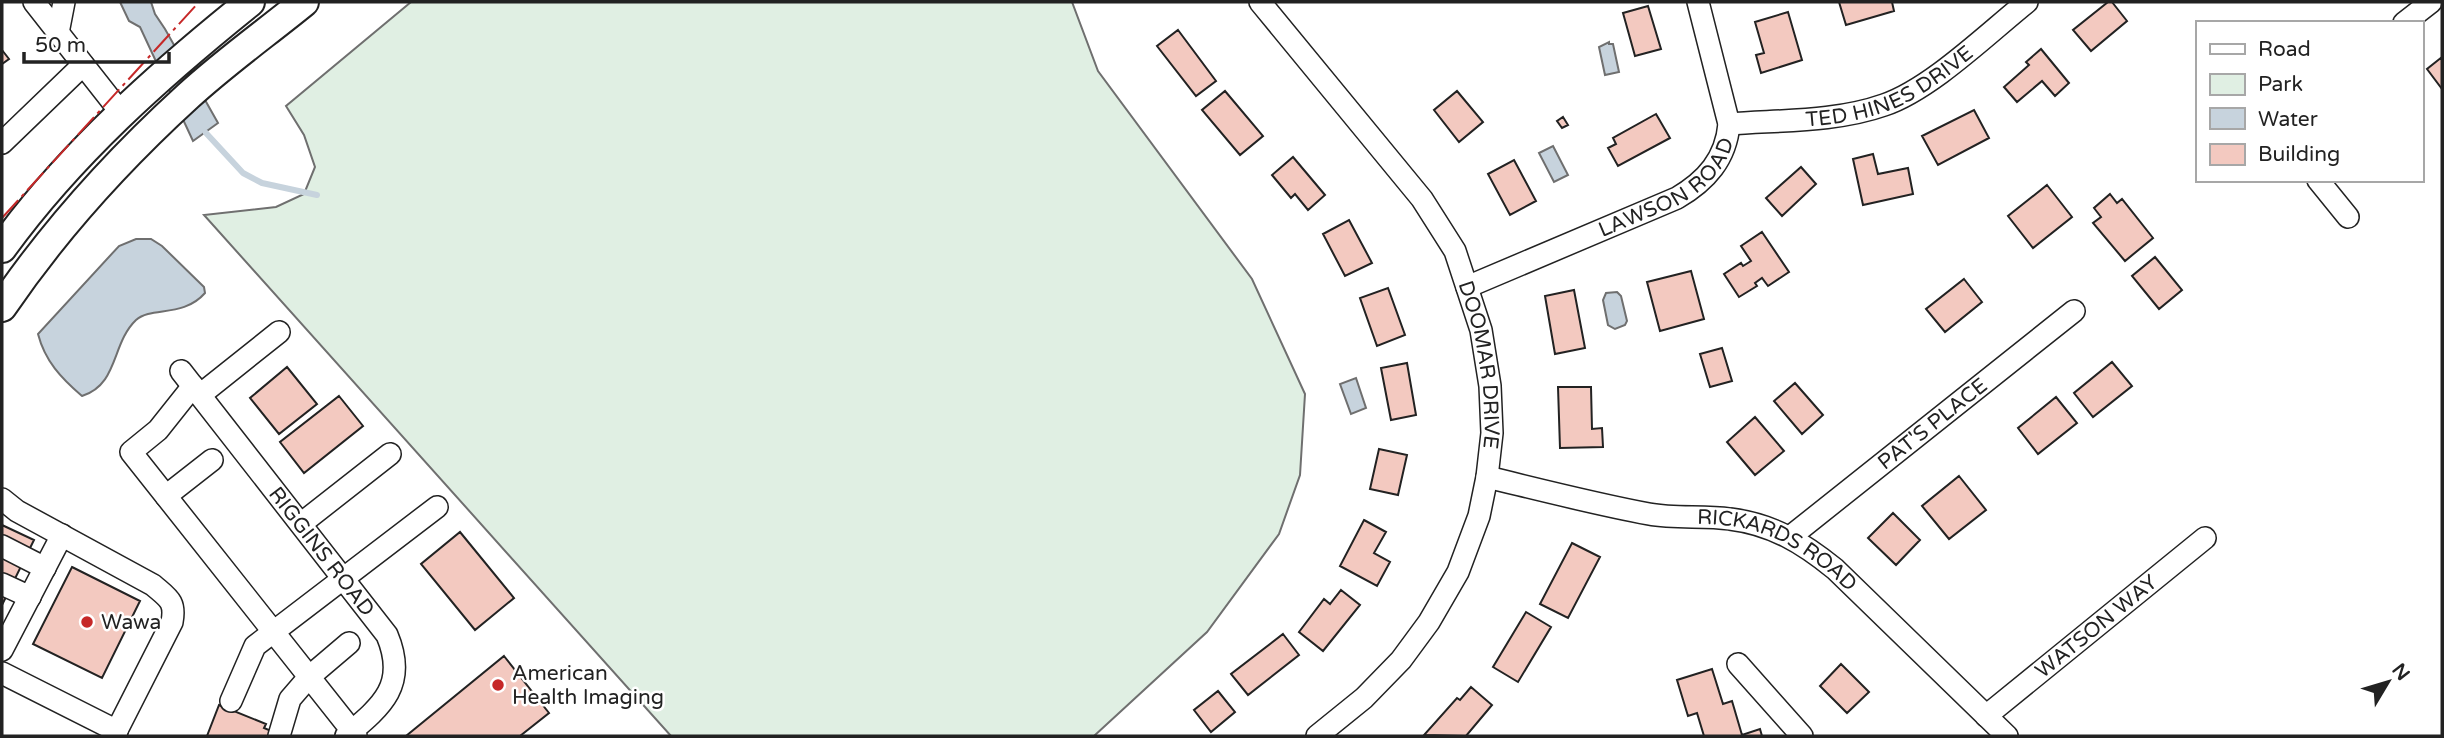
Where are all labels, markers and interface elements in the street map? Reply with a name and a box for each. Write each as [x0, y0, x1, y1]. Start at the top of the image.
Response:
scale bar [24, 21, 170, 65]
legend [2196, 21, 2423, 182]
text: 50 m [35, 33, 86, 58]
text: Road [2258, 37, 2311, 62]
street label: TED HINES DRIVE [1804, 40, 1978, 132]
text: Park [2258, 72, 2303, 97]
text: Water [2258, 107, 2318, 132]
street label: LAWSON ROAD [1595, 134, 1739, 242]
text: Building [2258, 142, 2340, 167]
street label: DOOMAR DRIVE [1453, 277, 1505, 450]
street label: PAT'S PLACE [1873, 373, 1992, 475]
street label: RIGGINS ROAD [264, 482, 380, 621]
street label: RICKARDS ROAD [1697, 504, 1862, 596]
street label: WATSON WAY [2030, 569, 2162, 683]
place label: Wawa [101, 610, 161, 635]
marker: Wawa [79, 614, 95, 630]
north arrow [2353, 647, 2423, 717]
text: N [2387, 659, 2414, 685]
place label: American Health Imaging [512, 661, 664, 710]
marker: American Health Imaging [490, 677, 506, 693]

